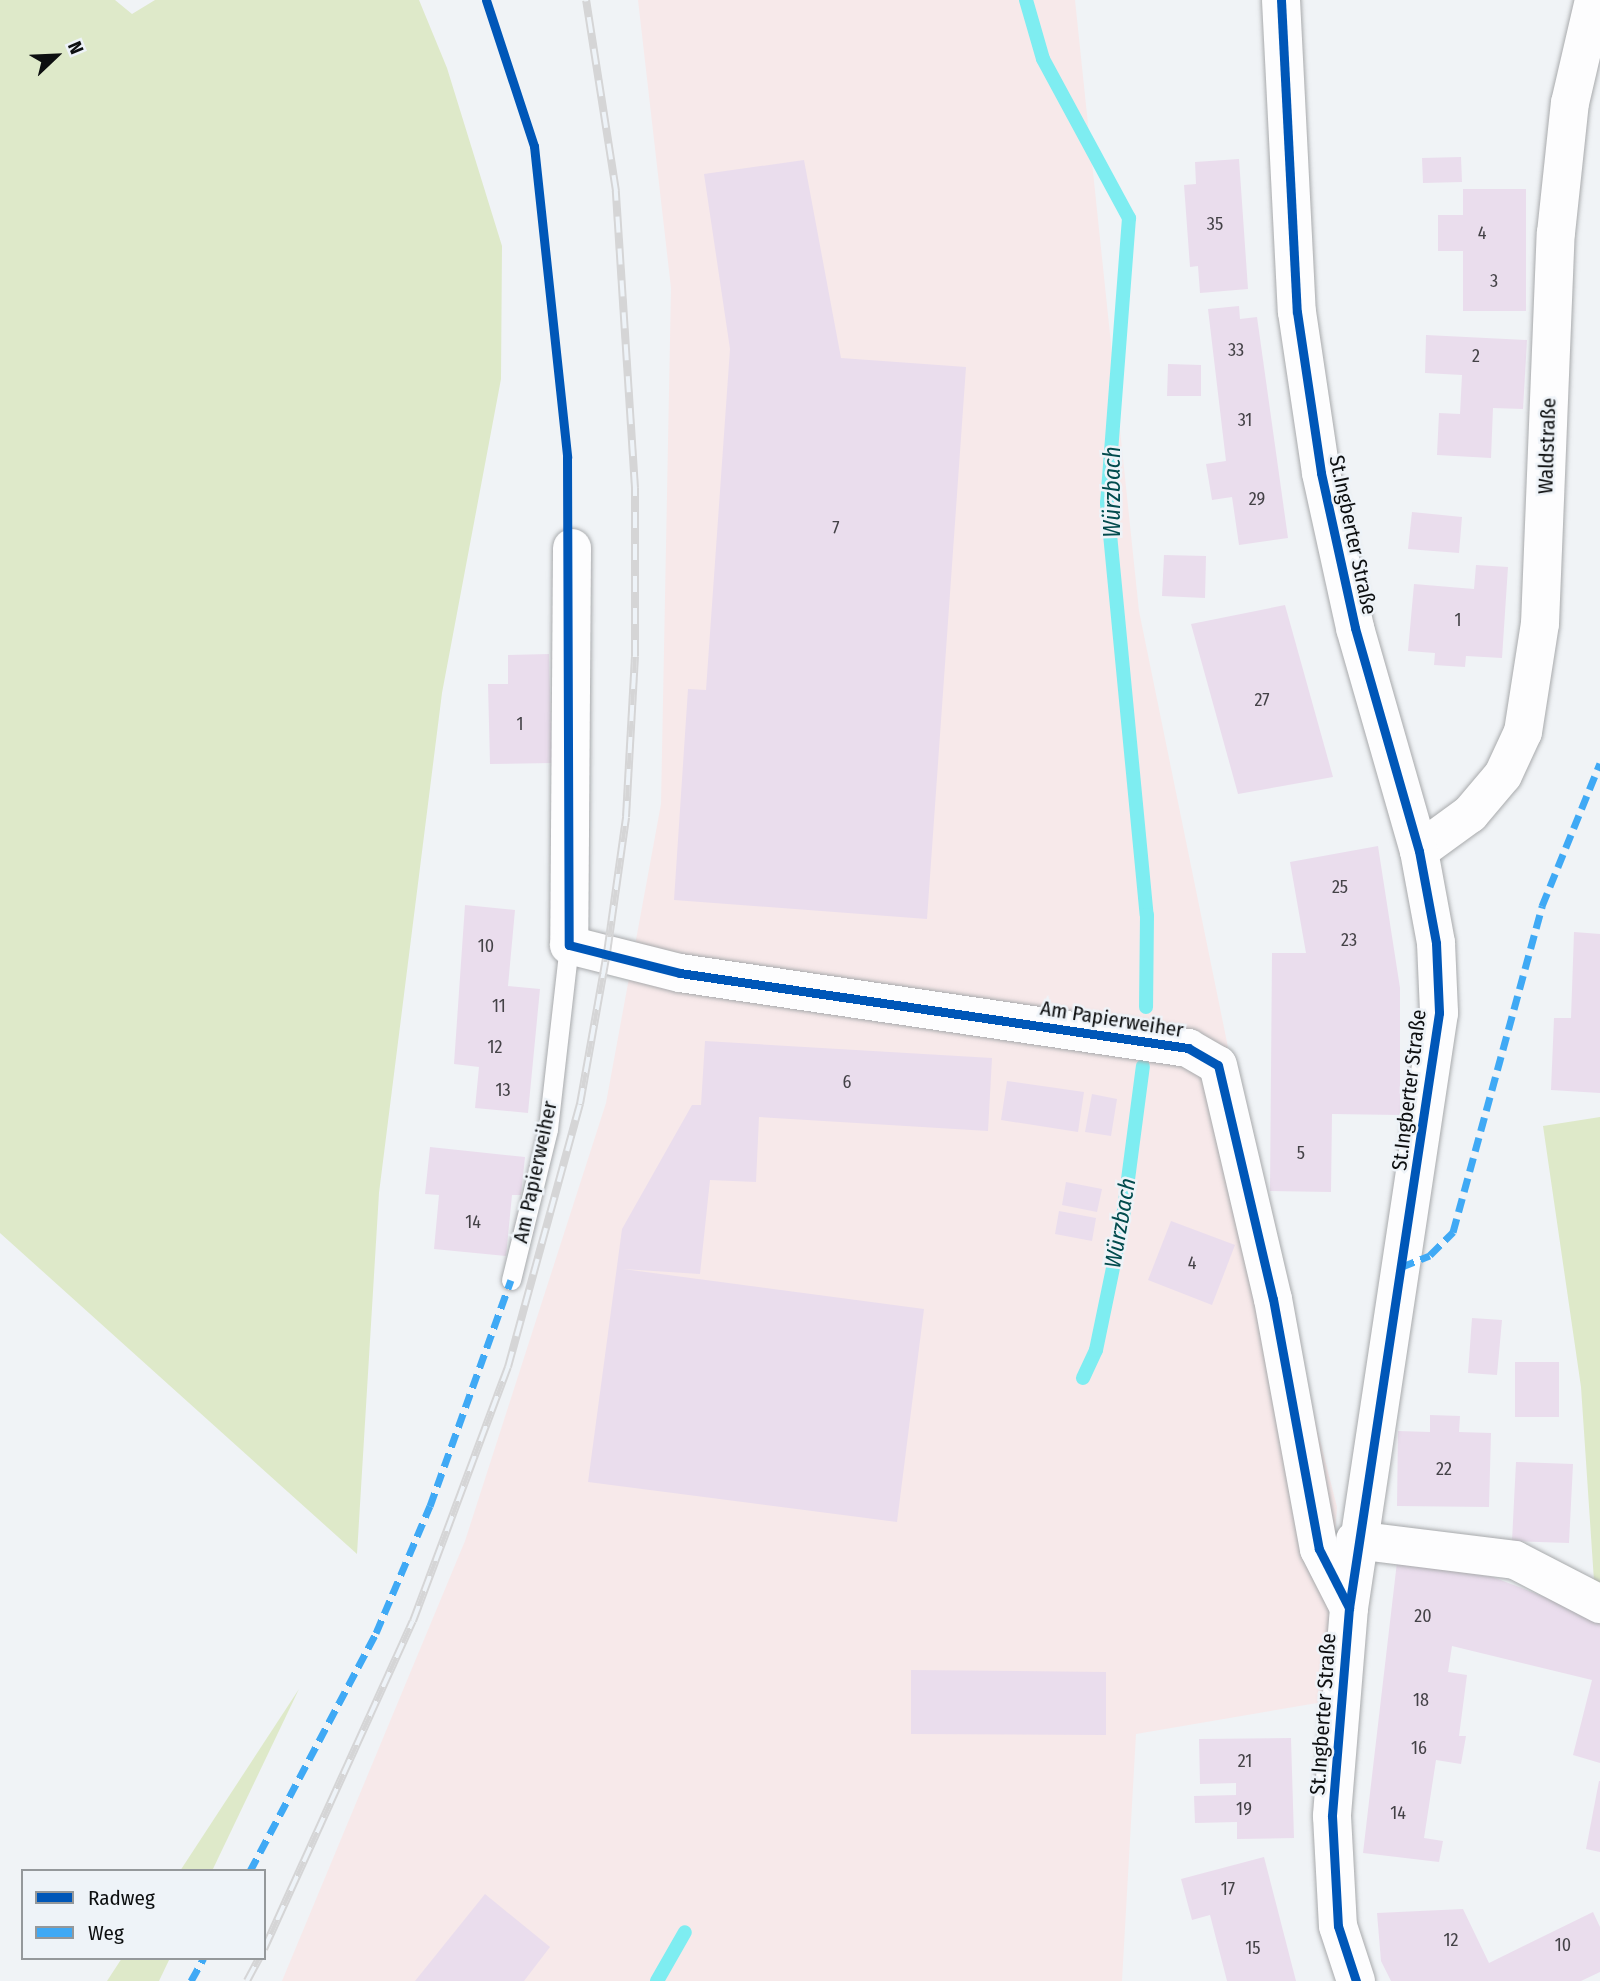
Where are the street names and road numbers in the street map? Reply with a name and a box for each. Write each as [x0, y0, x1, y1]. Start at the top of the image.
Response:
street label: Waldstraße [1533, 397, 1561, 495]
street label: St.Ingberter Straße [1324, 453, 1382, 617]
street label: Am Papierweiher [1039, 995, 1185, 1043]
street label: St.Ingberter Straße [1387, 1008, 1431, 1172]
street label: Am Papierweiher [508, 1099, 562, 1245]
street label: St.Ingberter Straße [1305, 1632, 1341, 1796]

